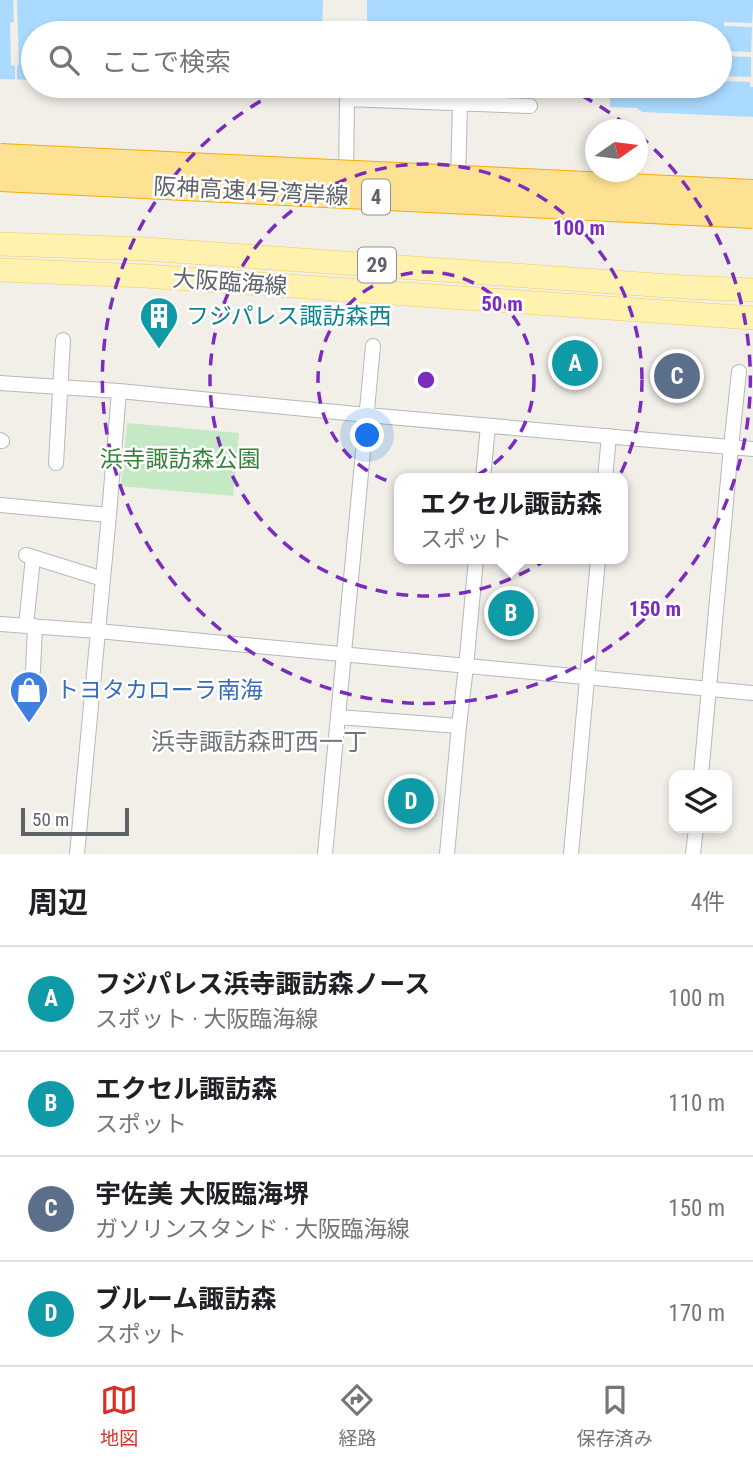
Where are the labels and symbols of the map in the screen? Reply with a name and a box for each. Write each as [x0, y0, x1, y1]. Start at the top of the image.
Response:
north arrow [585, 119, 648, 182]
street label: 阪神高速4号湾岸線 [153, 173, 349, 210]
road number: 4 [362, 180, 390, 214]
text: 100 m [553, 216, 605, 240]
road number: 29 [358, 247, 396, 282]
street label: 大阪臨海線 [172, 265, 288, 300]
text: 50 m [481, 292, 523, 316]
building icon: フジパレス諏訪森西 [138, 295, 180, 350]
place label: フジパレス諏訪森西 [186, 303, 392, 330]
pin: A [552, 337, 598, 389]
pin: C [654, 350, 700, 402]
centre of rings [414, 368, 438, 392]
your location [350, 418, 384, 452]
park label: 浜寺諏訪森公園 [100, 446, 261, 473]
pin: B [488, 587, 534, 639]
text: 150 m [629, 597, 681, 621]
shop icon: トヨタカローラ南海 [8, 669, 50, 724]
place label: トヨタカローラ南海 [56, 677, 263, 704]
district label: 浜寺諏訪森町西一丁 [151, 728, 367, 756]
pin: D [388, 775, 434, 827]
scale bar [21, 805, 130, 837]

